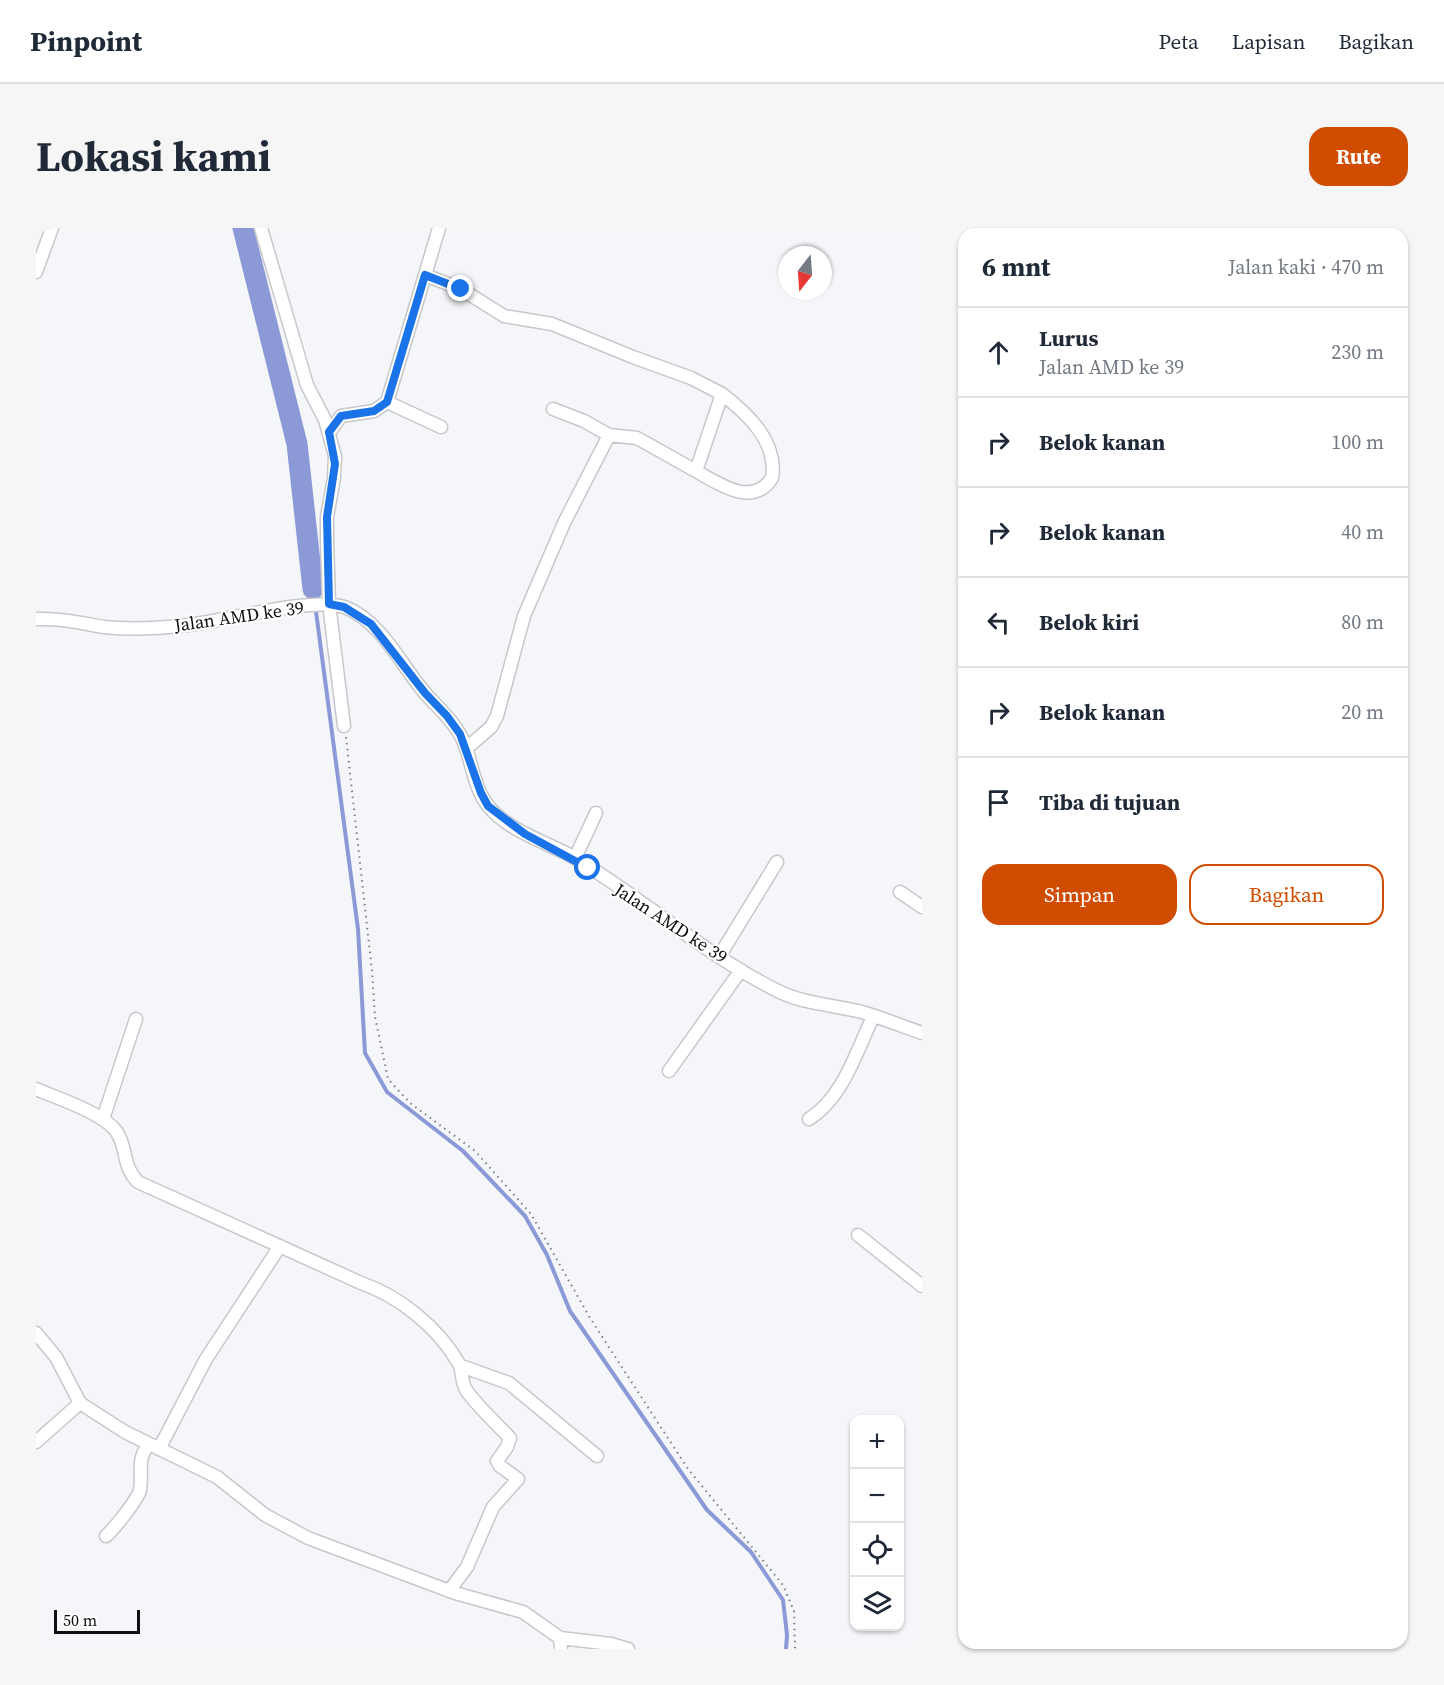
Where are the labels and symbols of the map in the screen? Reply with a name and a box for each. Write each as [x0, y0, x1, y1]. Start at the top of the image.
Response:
north arrow [778, 246, 832, 300]
route end [447, 275, 473, 301]
street label: Jalan AMD ke 39 [172, 595, 305, 638]
route start [574, 854, 600, 880]
street label: Jalan AMD ke 39 [609, 876, 733, 969]
scale bar [54, 1607, 140, 1634]

